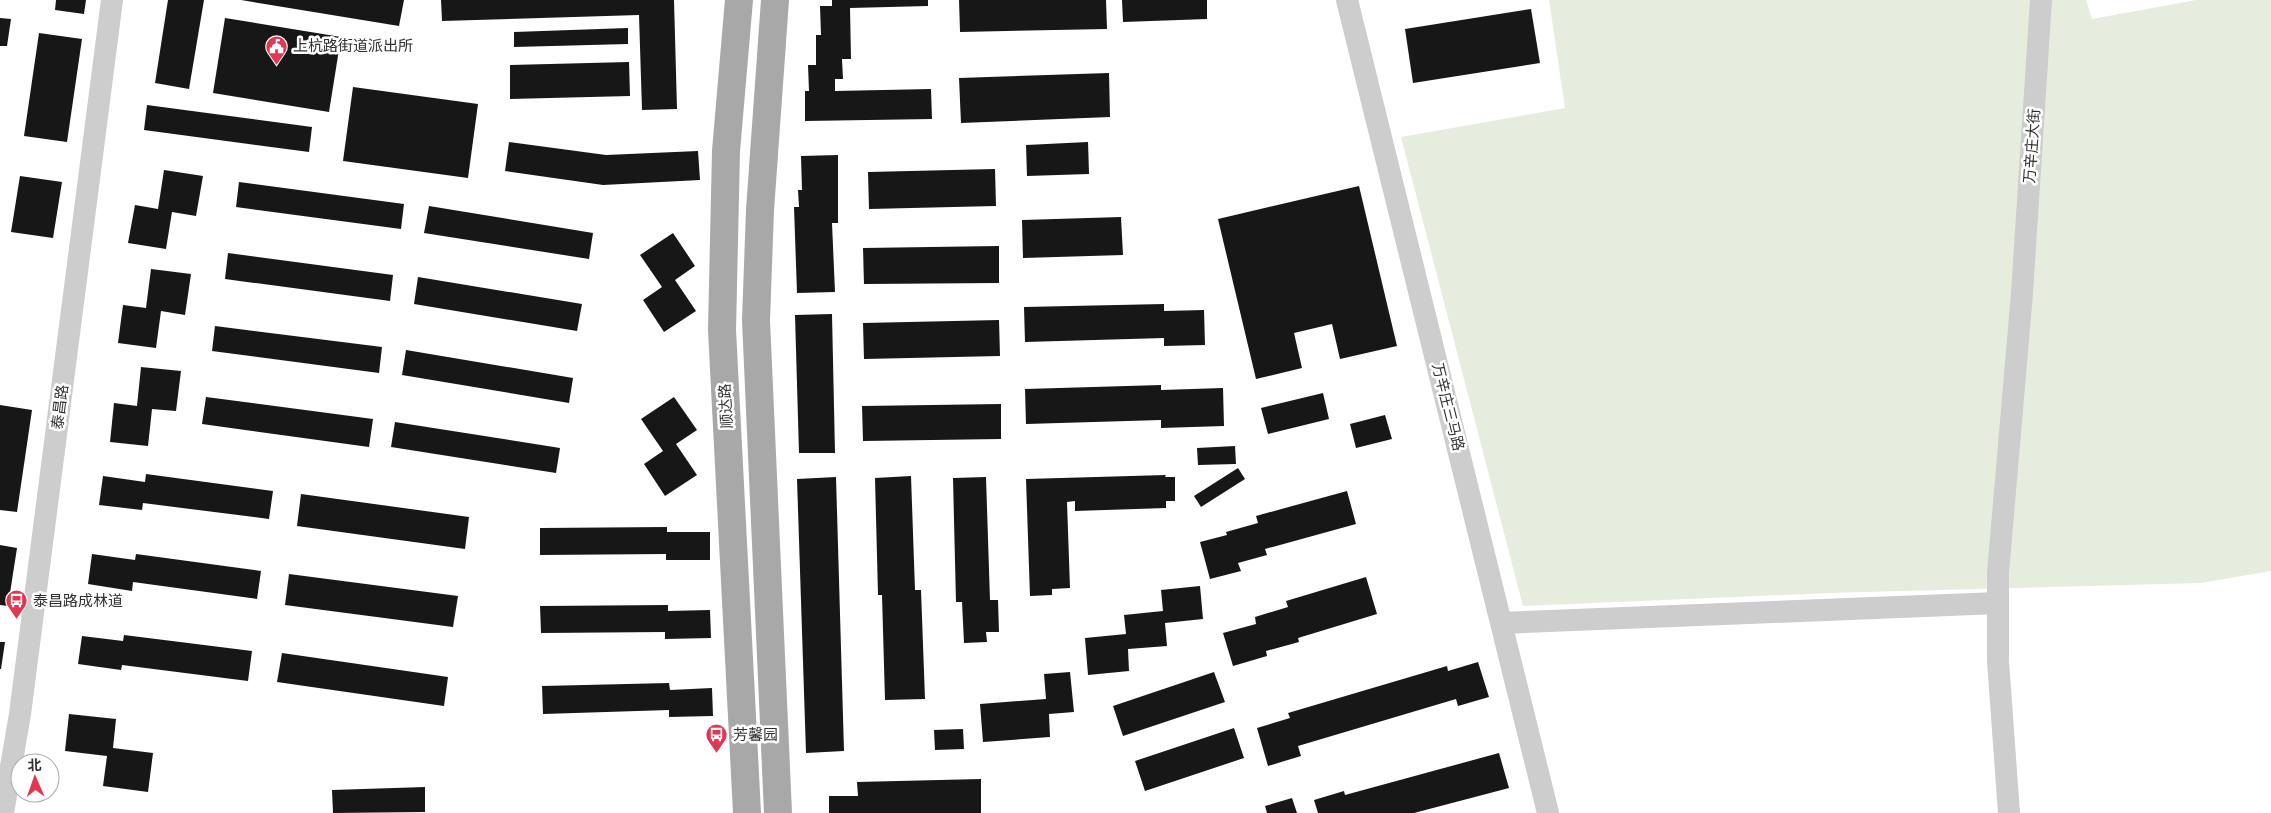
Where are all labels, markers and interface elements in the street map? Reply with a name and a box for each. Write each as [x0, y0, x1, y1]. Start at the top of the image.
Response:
public building icon: 上杭路街道派出所 [265, 34, 289, 65]
place label: 上杭路街道派出所 [293, 36, 413, 56]
street label: 万辛庄大街 [2019, 108, 2045, 184]
street label: 万辛庄三马路 [1427, 361, 1469, 453]
street label: 泰昌路 [47, 383, 73, 431]
street label: 顺达路 [715, 383, 737, 429]
bus stop icon: 泰昌路成林道 [5, 589, 29, 620]
place label: 泰昌路成林道 [33, 591, 123, 611]
bus stop icon: 芳馨园 [705, 723, 729, 754]
place label: 芳馨园 [733, 725, 778, 745]
north arrow [10, 753, 60, 803]
text: 北 [27, 756, 42, 774]

